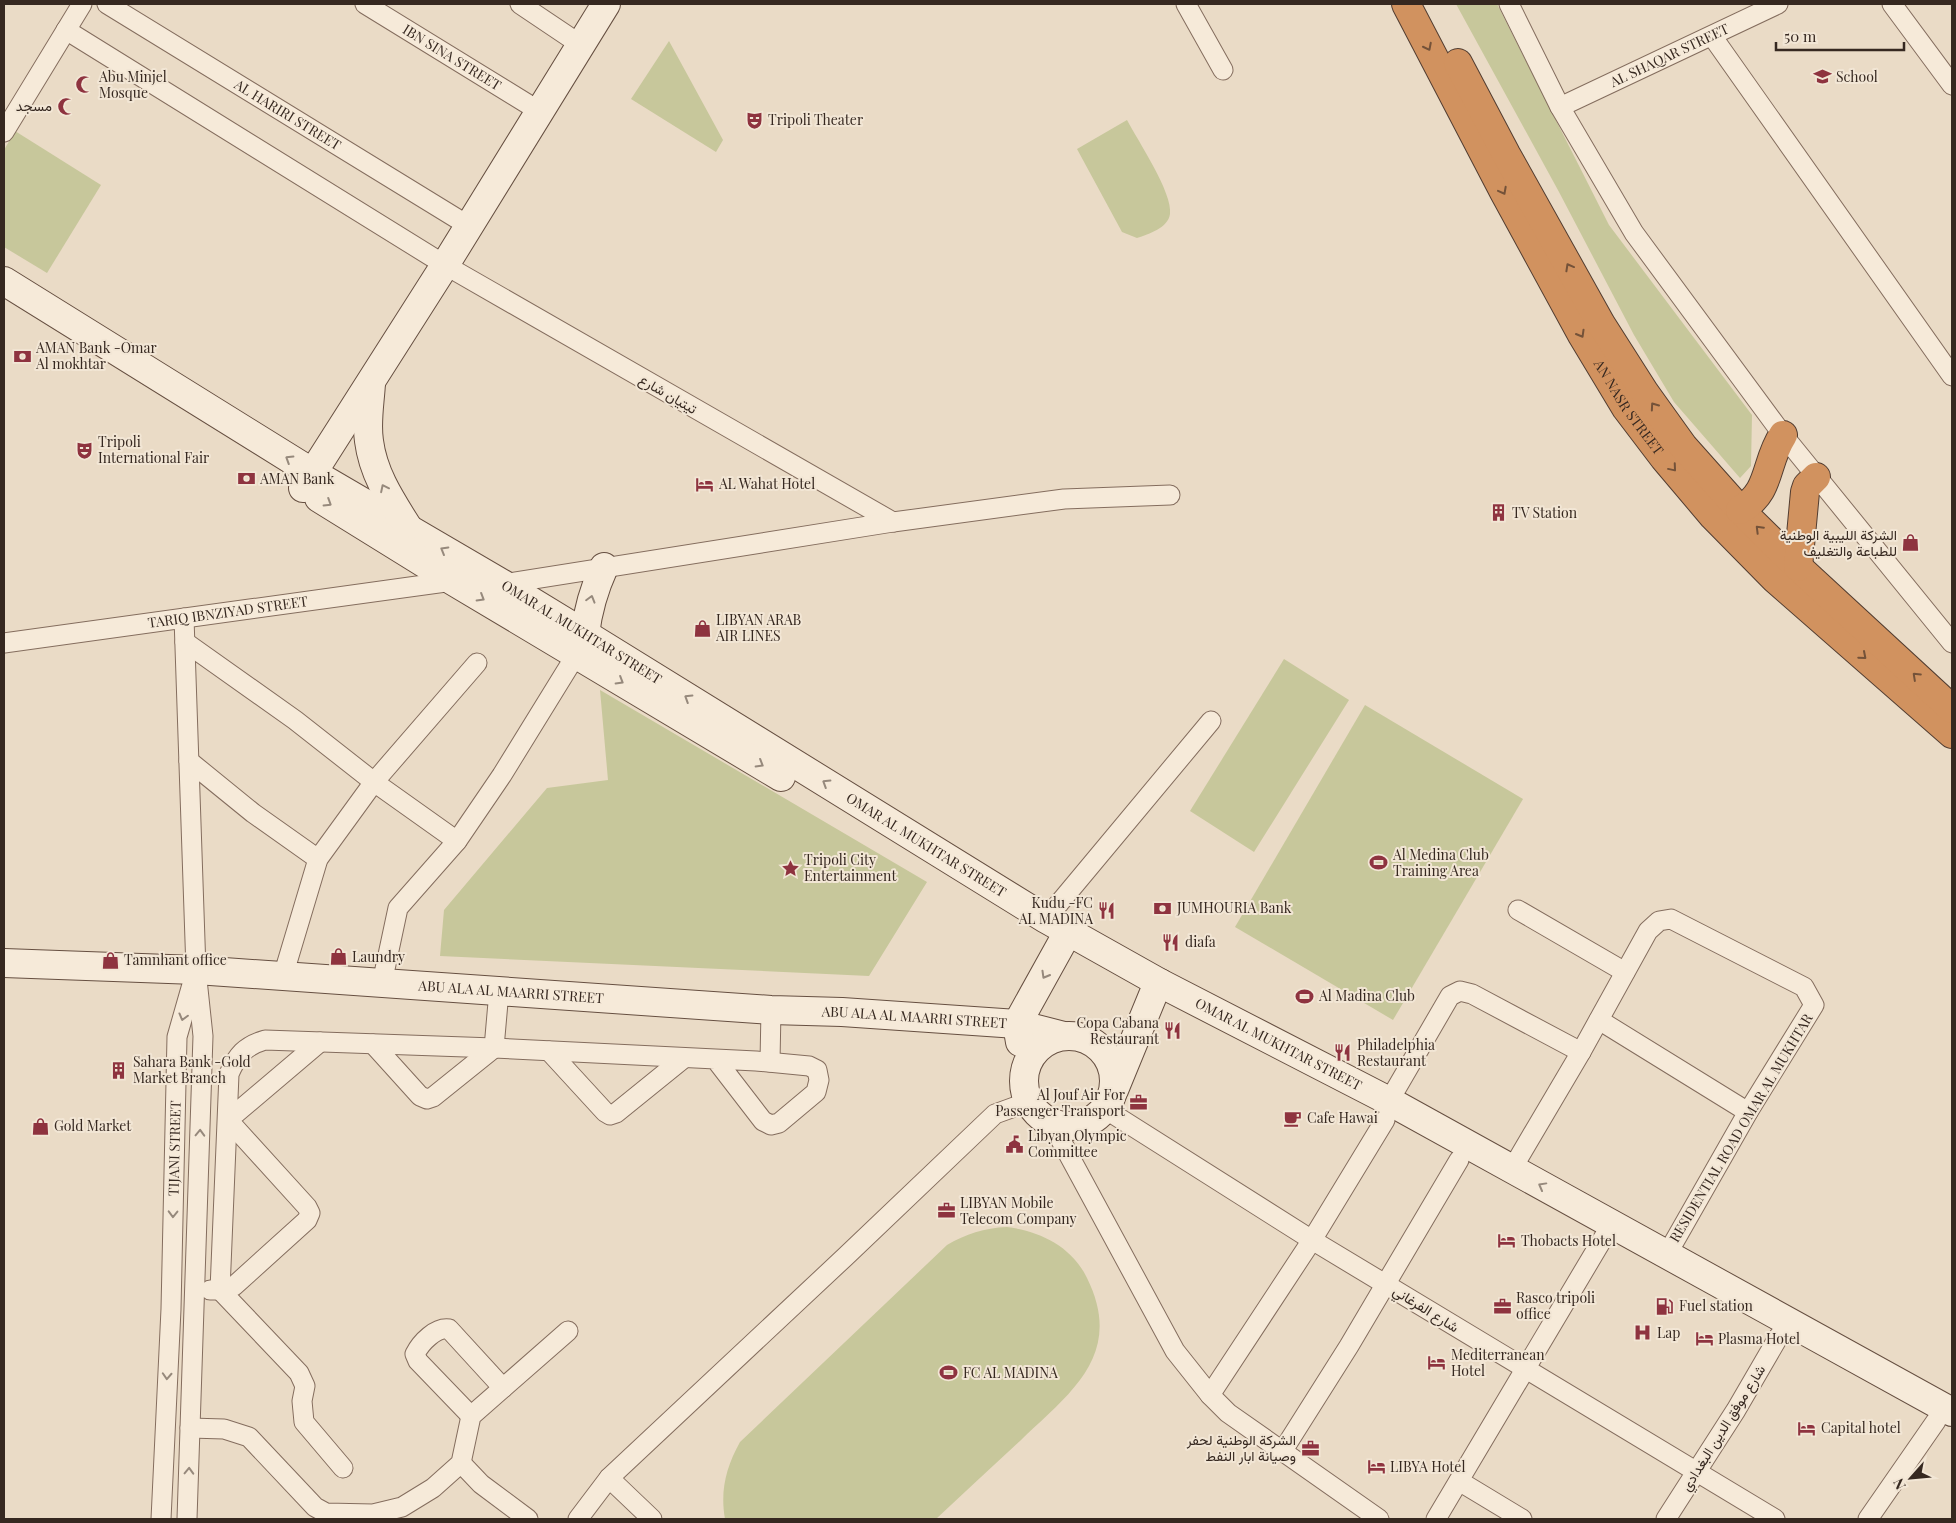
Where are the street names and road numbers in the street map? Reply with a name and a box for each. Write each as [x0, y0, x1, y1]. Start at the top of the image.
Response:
street label: IBN SINA STREET [399, 19, 505, 95]
street label: AL SHAQAR STREET [1606, 19, 1732, 92]
street label: AL HARIRI STREET [230, 74, 345, 154]
street label: AN NASR STREET [1589, 355, 1668, 459]
street label: تيتيان شارع [635, 369, 701, 420]
street label: OMAR AL MUKHTAR STREET [498, 575, 666, 688]
street label: TARIQ IBNZIYAD STREET [147, 591, 309, 632]
street label: OMAR AL MUKHTAR STREET [843, 788, 1010, 901]
street label: ABU ALA AL MAARRI STREET [417, 975, 605, 1007]
street label: OMAR AL MUKHTAR STREET [1192, 993, 1366, 1095]
street label: ABU ALA AL MAARRI STREET [820, 1001, 1008, 1032]
street label: RESIDENTIAL ROAD OMAR AL MUKHTAR [1665, 1009, 1817, 1246]
street label: TIJANI STREET [163, 1100, 185, 1196]
street label: شارع الفرغاني [1388, 1281, 1463, 1339]
street label: شارع موفق الدين البغدادي [1676, 1361, 1772, 1496]

